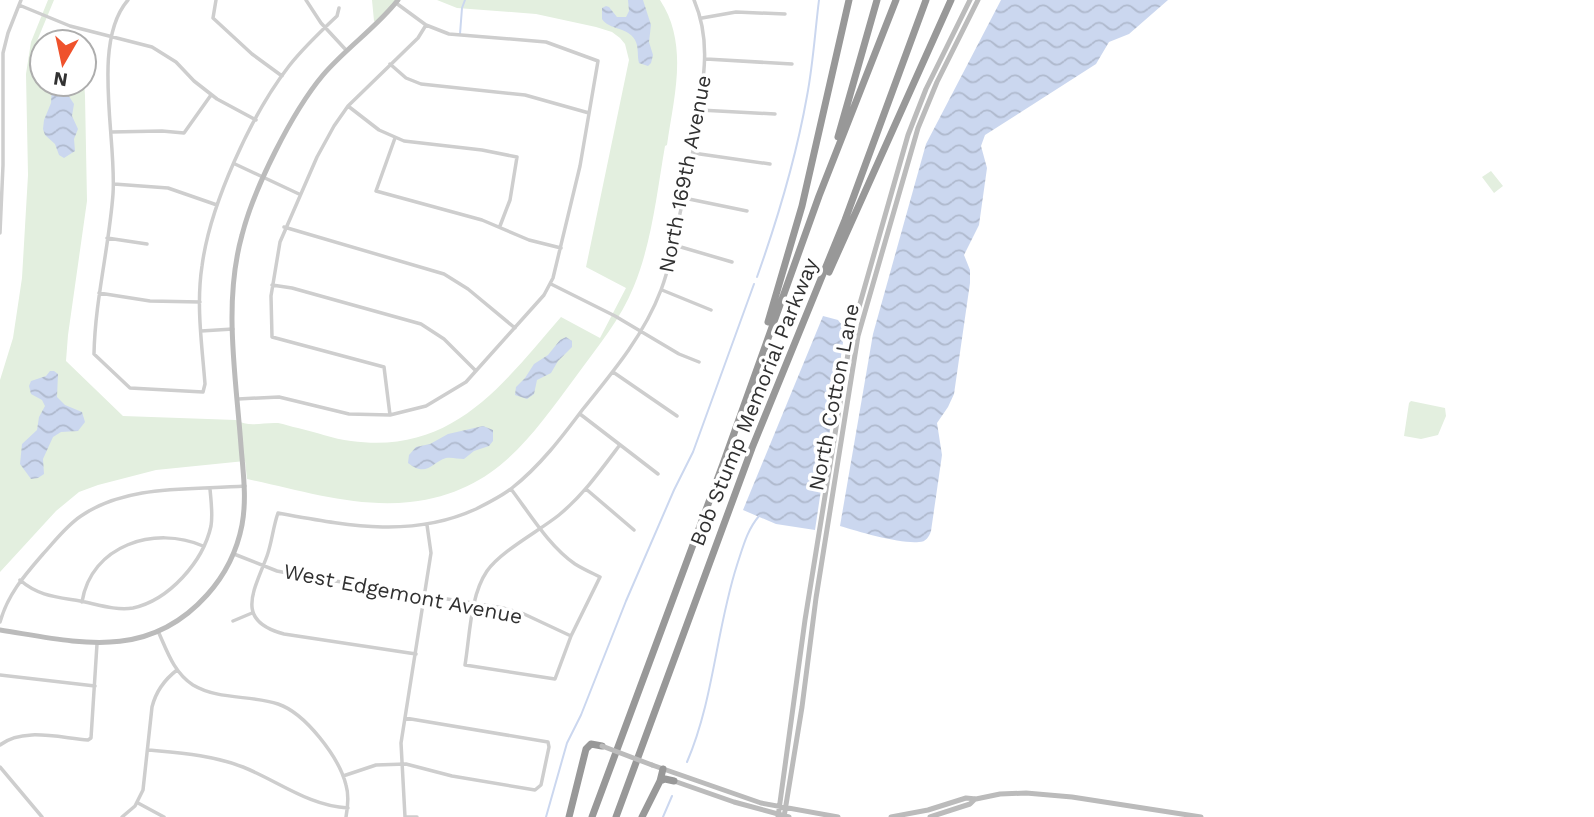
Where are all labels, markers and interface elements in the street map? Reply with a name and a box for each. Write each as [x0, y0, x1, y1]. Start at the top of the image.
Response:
north arrow [28, 28, 98, 98]
text: N [52, 67, 69, 92]
street label: North 169th Avenue [653, 73, 716, 275]
street label: Bob Stump Memorial Parkway [684, 254, 823, 549]
street label: North Cotton Lane [803, 301, 864, 493]
street label: West Edgemont Avenue [281, 558, 525, 629]

